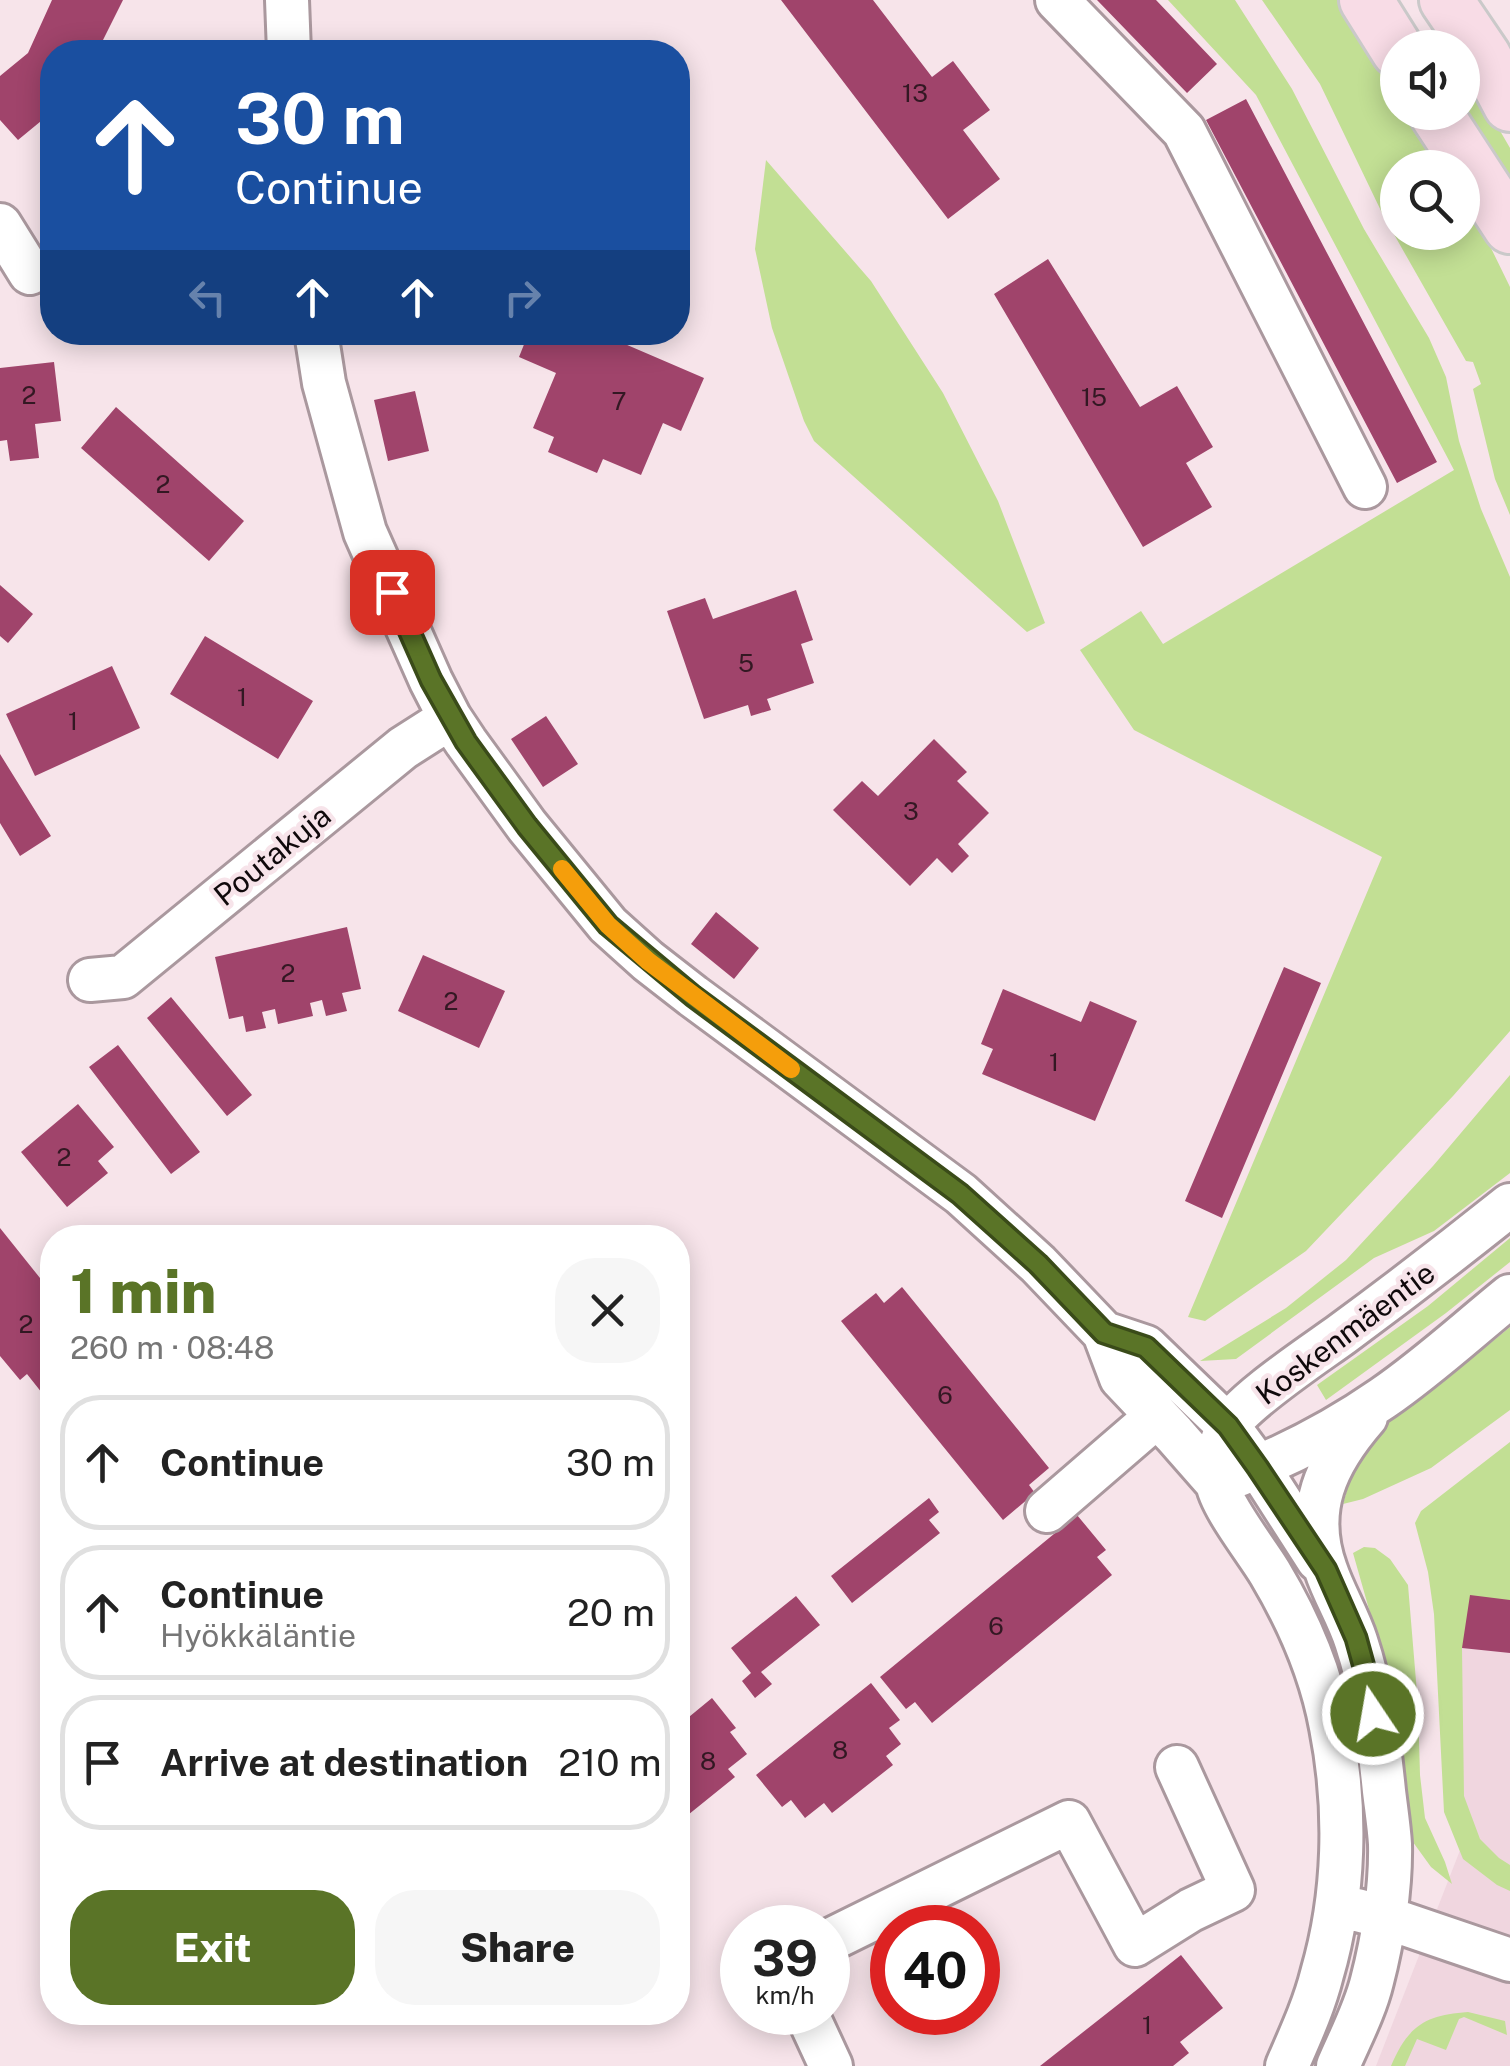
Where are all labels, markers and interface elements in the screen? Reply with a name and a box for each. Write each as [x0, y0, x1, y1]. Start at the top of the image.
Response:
map controls [1380, 30, 1480, 250]
button: sound [1380, 30, 1480, 130]
text: 30 m [235, 77, 405, 160]
house number: 13 [902, 78, 928, 108]
icon: ahead [70, 80, 200, 210]
button: search [1380, 150, 1480, 250]
text: Continue [235, 161, 423, 214]
icon: left [180, 270, 235, 325]
icon: ahead [285, 270, 340, 325]
icon: ahead [390, 270, 445, 325]
icon: right [495, 270, 550, 325]
house number: 2 [22, 380, 36, 410]
house number: 15 [1081, 382, 1107, 412]
house number: 7 [611, 386, 627, 416]
house number: 2 [156, 469, 170, 499]
pin [350, 550, 435, 635]
icon: arrive [365, 565, 420, 620]
house number: 5 [738, 648, 754, 678]
house number: 1 [237, 682, 247, 712]
house number: 1 [68, 706, 78, 736]
house number: 3 [903, 796, 919, 826]
street label: Poutakuja [206, 797, 338, 913]
house number: 2 [281, 958, 295, 988]
house number: 2 [444, 986, 458, 1016]
house number: 1 [1049, 1047, 1059, 1077]
house number: 2 [57, 1142, 71, 1172]
street label: Koskenmäentie [1249, 1254, 1441, 1412]
text: 1 min [70, 1256, 217, 1327]
button: close [555, 1258, 660, 1363]
house number: 2 [19, 1309, 33, 1339]
text: 260 m · 08:48 [70, 1329, 274, 1366]
house number: 6 [937, 1380, 953, 1410]
icon: ahead [75, 1435, 130, 1490]
text: Continue [160, 1440, 324, 1485]
text: 30 m [566, 1440, 655, 1485]
text: Continue [160, 1572, 324, 1617]
icon: ahead [75, 1585, 130, 1640]
text: 20 m [567, 1590, 655, 1635]
house number: 6 [988, 1611, 1004, 1641]
text: Hyökkäläntie [160, 1617, 356, 1654]
position arrow [1321, 1662, 1425, 1766]
icon: arrive [75, 1735, 130, 1790]
house number: 8 [832, 1735, 848, 1765]
text: Arrive at destination [160, 1740, 528, 1785]
text: 210 m [558, 1740, 662, 1785]
house number: 8 [700, 1746, 716, 1776]
button: Exit [70, 1890, 355, 2005]
button: Share [375, 1890, 660, 2005]
speed limit sign: 40 [870, 1905, 1000, 2035]
text: 39 [752, 1928, 818, 1987]
text: km/h [756, 1980, 814, 2010]
house number: 1 [1142, 2010, 1152, 2040]

